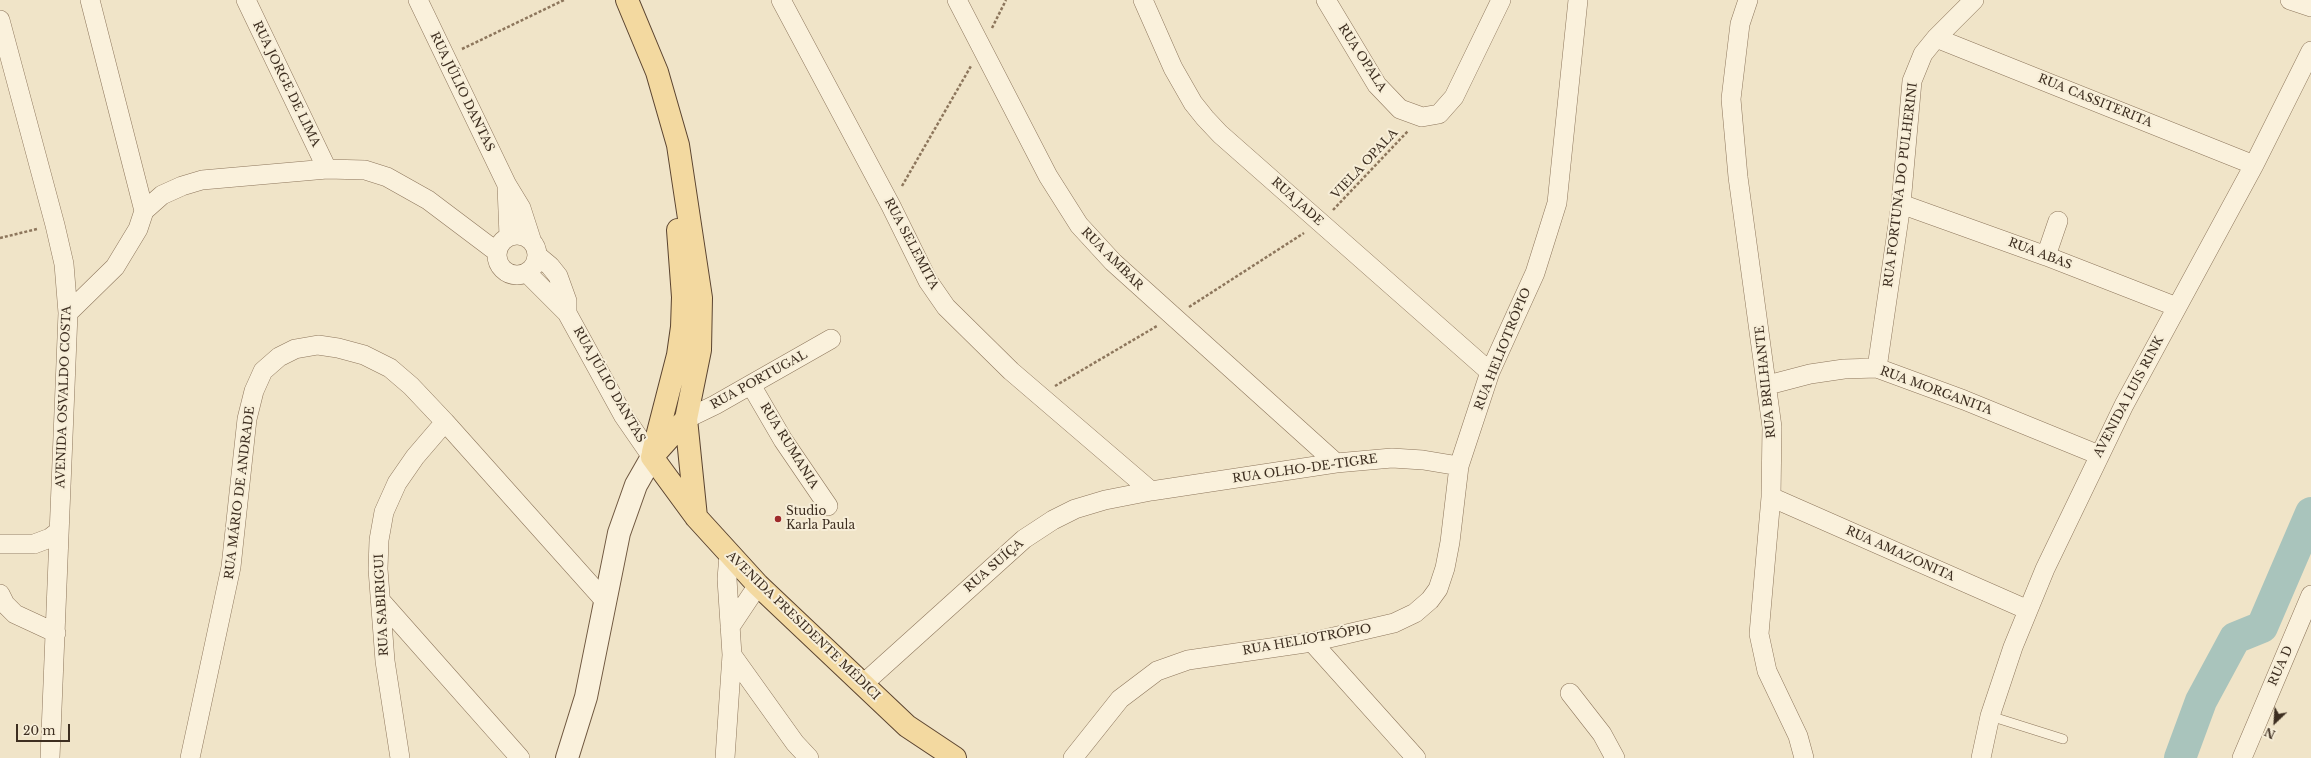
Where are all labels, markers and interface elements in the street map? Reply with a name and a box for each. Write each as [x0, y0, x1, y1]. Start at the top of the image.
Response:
street label: RUA JORGE DE LIMA [249, 19, 323, 149]
street label: RUA OPALA [1335, 21, 1389, 95]
street label: RUA JÚLIO DANTAS [427, 30, 497, 154]
street label: RUA CASSITERITA [2036, 71, 2154, 131]
street label: RUA FORTUNA DO PULHERINI [1881, 82, 1921, 288]
street label: VIELA OPALA [1329, 126, 1401, 202]
street label: RUA JADE [1268, 175, 1326, 229]
street label: RUA SELEMITA [881, 196, 941, 292]
street label: RUA AMBAR [1078, 225, 1146, 293]
street label: RUA ABAS [2006, 235, 2074, 273]
street label: RUA HELIOTRÓPIO [1472, 286, 1534, 412]
street label: AVENIDA OSVALDO COSTA [54, 305, 74, 489]
street label: RUA JÚLIO DANTAS [570, 325, 648, 445]
street label: RUA BRILHANTE [1753, 325, 1779, 439]
street label: AVENIDA LUIS RINK [2091, 334, 2167, 460]
street label: RUA PORTUGAL [708, 347, 810, 413]
street label: RUA MORGANITA [1878, 364, 1994, 418]
street label: RUA RUMANIA [757, 400, 821, 492]
street label: RUA MÁRIO DE ANDRADE [222, 406, 258, 580]
street label: RUA OLHO-DE-TIGRE [1232, 452, 1378, 486]
place label: Studio Karla Paula [786, 505, 855, 533]
marker: Studio Karla Paula [773, 514, 783, 524]
street label: RUA AMAZONITA [1843, 524, 1957, 584]
street label: RUA SUÍÇA [962, 536, 1026, 596]
street label: AVENIDA PRESIDENTE MÉDICI [723, 549, 883, 703]
street label: RUA SABIRIGUI [372, 553, 392, 657]
street label: RUA HELIOTRÓPIO [1241, 622, 1373, 658]
street label: RUA D [2266, 644, 2296, 688]
north arrow [2255, 702, 2295, 742]
scale bar [18, 716, 72, 742]
text: 20 m [23, 723, 55, 738]
text: N [2262, 724, 2278, 741]

